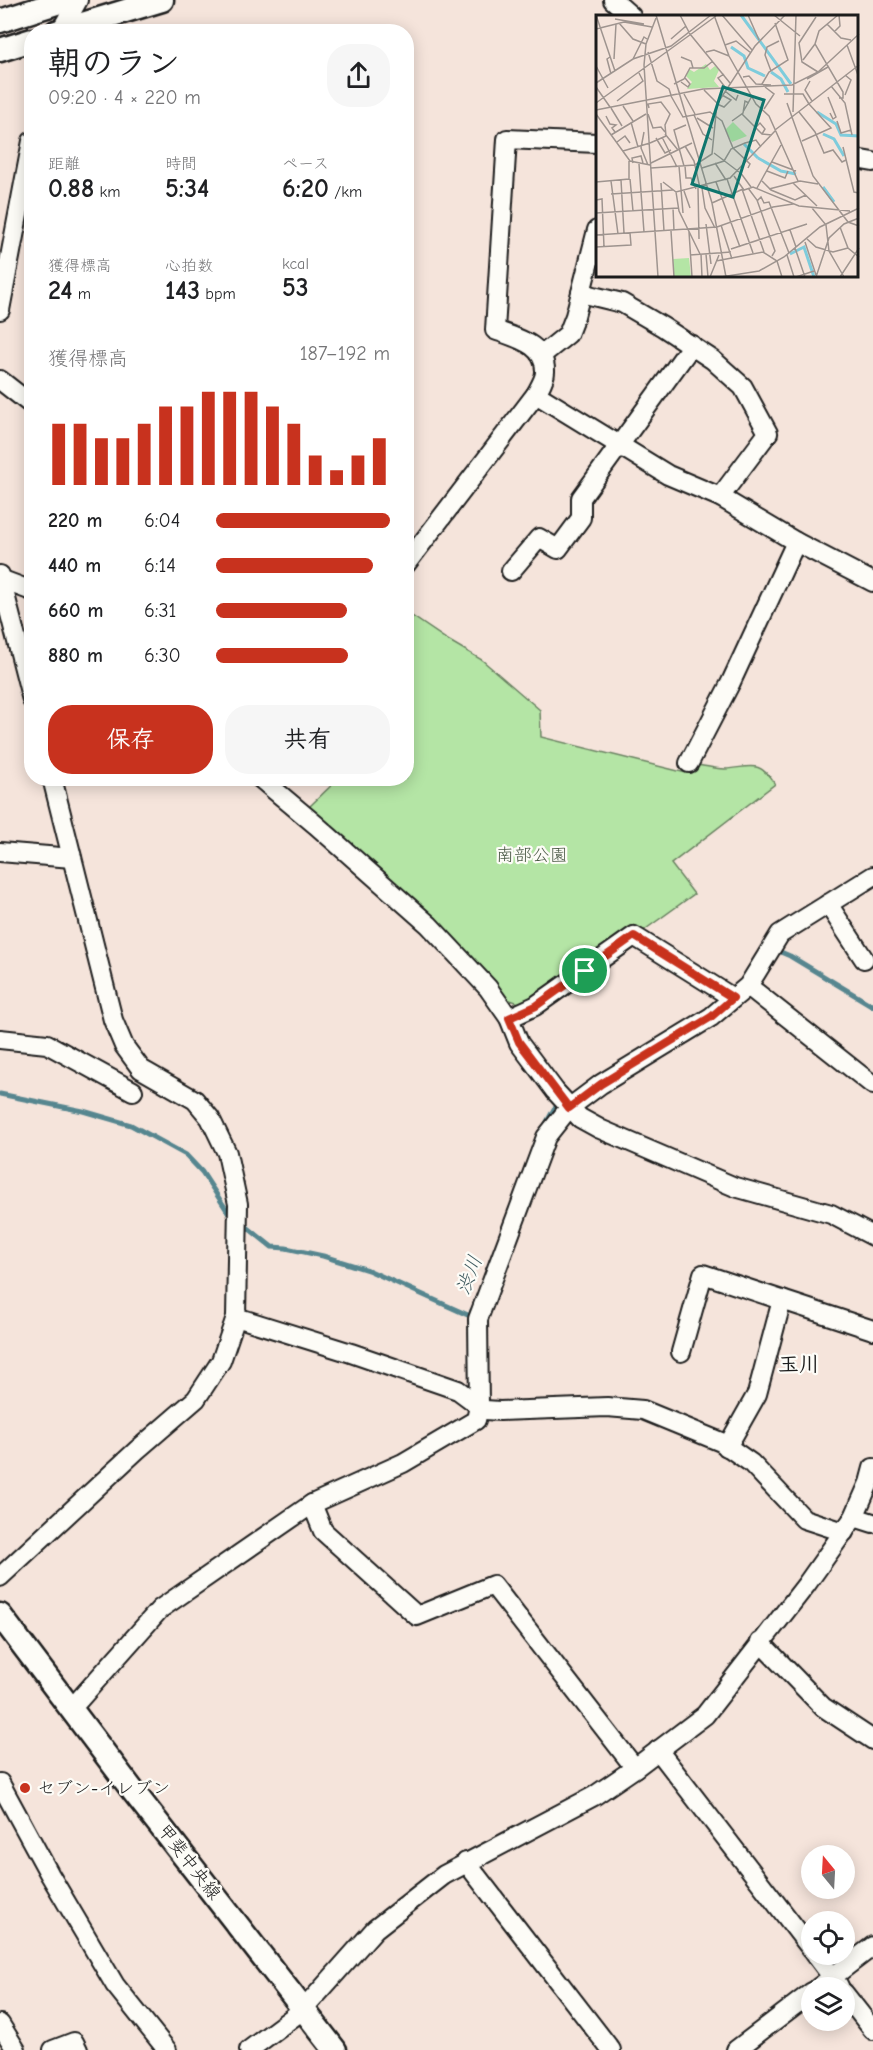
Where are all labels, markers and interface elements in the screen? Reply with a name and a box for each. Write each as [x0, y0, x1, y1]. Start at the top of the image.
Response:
inset map [596, 15, 858, 278]
text: 朝のラン [48, 44, 180, 82]
button: share [327, 44, 390, 107]
text: 09:20 · 4 × 220 m [48, 86, 201, 109]
text: 距離 [48, 155, 80, 173]
text: 時間 [165, 155, 197, 173]
text: ペース [282, 155, 329, 173]
text: 0.88 [48, 174, 94, 204]
text: 5:34 [165, 174, 209, 204]
text: 6:20 [282, 174, 329, 204]
text: km [94, 183, 121, 201]
text: /km [329, 183, 362, 201]
text: kcal [282, 255, 309, 273]
text: 獲得標高 [48, 257, 112, 275]
text: 心拍数 [165, 257, 213, 275]
text: 53 [282, 273, 309, 303]
text: 24 [48, 276, 72, 306]
text: 143 [165, 276, 200, 306]
text: m [72, 285, 91, 303]
text: bpm [200, 285, 236, 303]
text: 187–192 m [300, 342, 390, 365]
text: 獲得標高 [48, 347, 128, 370]
text: 220 m [48, 509, 102, 532]
text: 6:04 [144, 509, 180, 532]
text: 440 m [48, 554, 101, 577]
text: 6:14 [144, 554, 176, 577]
text: 660 m [48, 599, 103, 622]
text: 6:31 [144, 599, 177, 622]
text: 880 m [48, 644, 103, 667]
text: 6:30 [144, 644, 181, 667]
button: 保存 [48, 705, 213, 774]
button: 共有 [225, 705, 390, 774]
park label: 南部公園 [496, 845, 568, 866]
pin [559, 945, 610, 996]
icon: arrive [568, 954, 601, 987]
water label: 渋川 [451, 1252, 487, 1298]
district label: 玉川 [778, 1352, 820, 1376]
place label: セブン-イレブン [37, 1778, 170, 1799]
marker: セブン-イレブン [18, 1781, 32, 1795]
street label: 甲斐中央線 [153, 1820, 225, 1904]
north arrow [801, 1845, 855, 1899]
map controls [801, 1845, 855, 2031]
button: locate [801, 1911, 855, 1965]
button: layers [801, 1977, 855, 2031]

